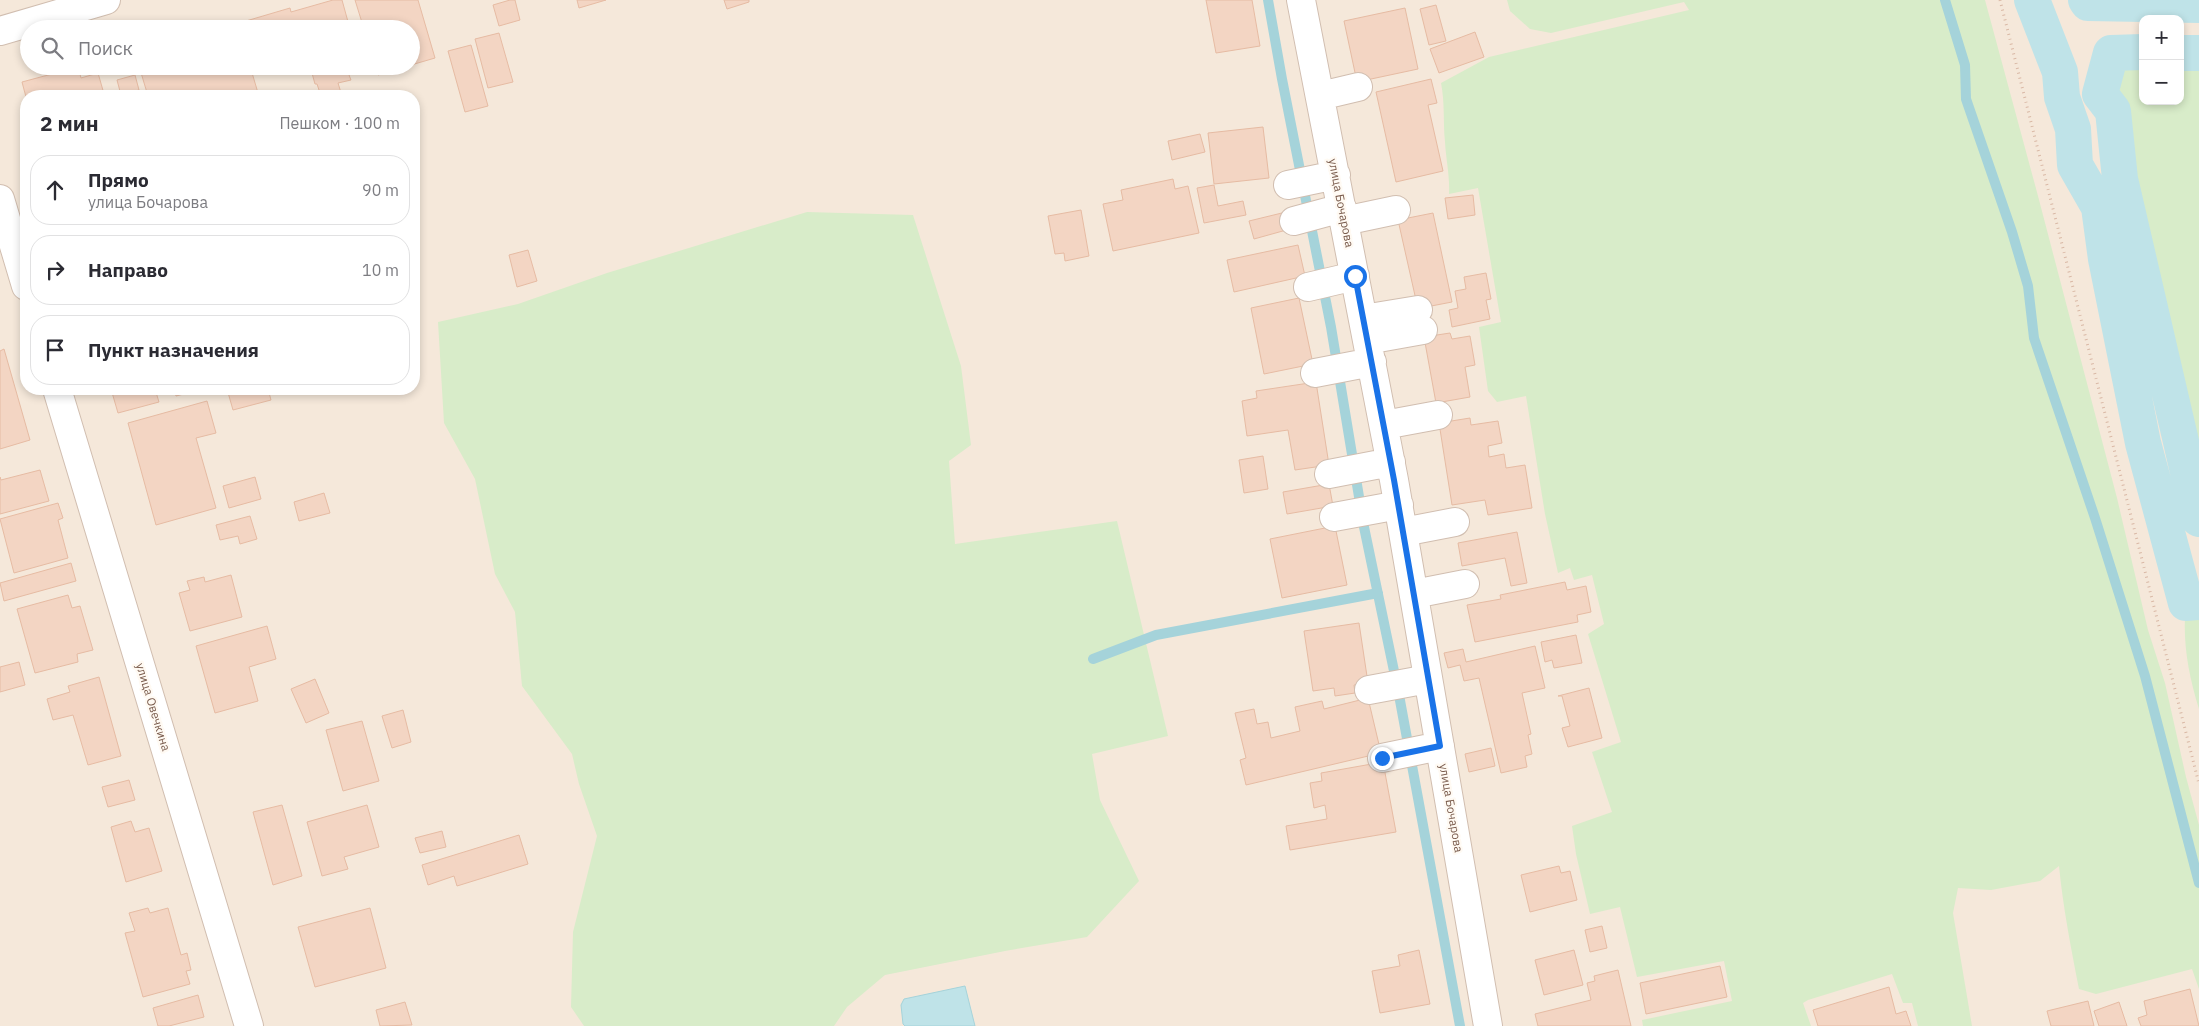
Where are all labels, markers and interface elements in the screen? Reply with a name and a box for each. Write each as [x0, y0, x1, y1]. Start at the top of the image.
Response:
map controls [2139, 15, 2184, 105]
button: + [2139, 15, 2184, 60]
search box [20, 20, 420, 75]
icon: search [38, 34, 66, 62]
text: Поиск [78, 36, 133, 60]
button: − [2139, 60, 2184, 105]
text: 2 мин [40, 109, 99, 137]
text: Пешком · 100 m [279, 113, 400, 133]
street label: улица Бочарова [1326, 157, 1358, 249]
text: Прямо [88, 168, 149, 192]
icon: ahead [41, 176, 69, 204]
text: 90 m [362, 180, 399, 200]
text: улица Бочарова [88, 192, 208, 212]
icon: right [41, 256, 69, 284]
text: Направо [88, 258, 168, 282]
text: 10 m [362, 260, 399, 280]
route start [1344, 265, 1367, 288]
icon: arrive [41, 336, 69, 364]
text: Пункт назначения [88, 338, 259, 362]
street label: улица Овечкина [133, 661, 174, 753]
route end [1371, 747, 1394, 770]
street label: улица Бочарова [1436, 762, 1467, 854]

